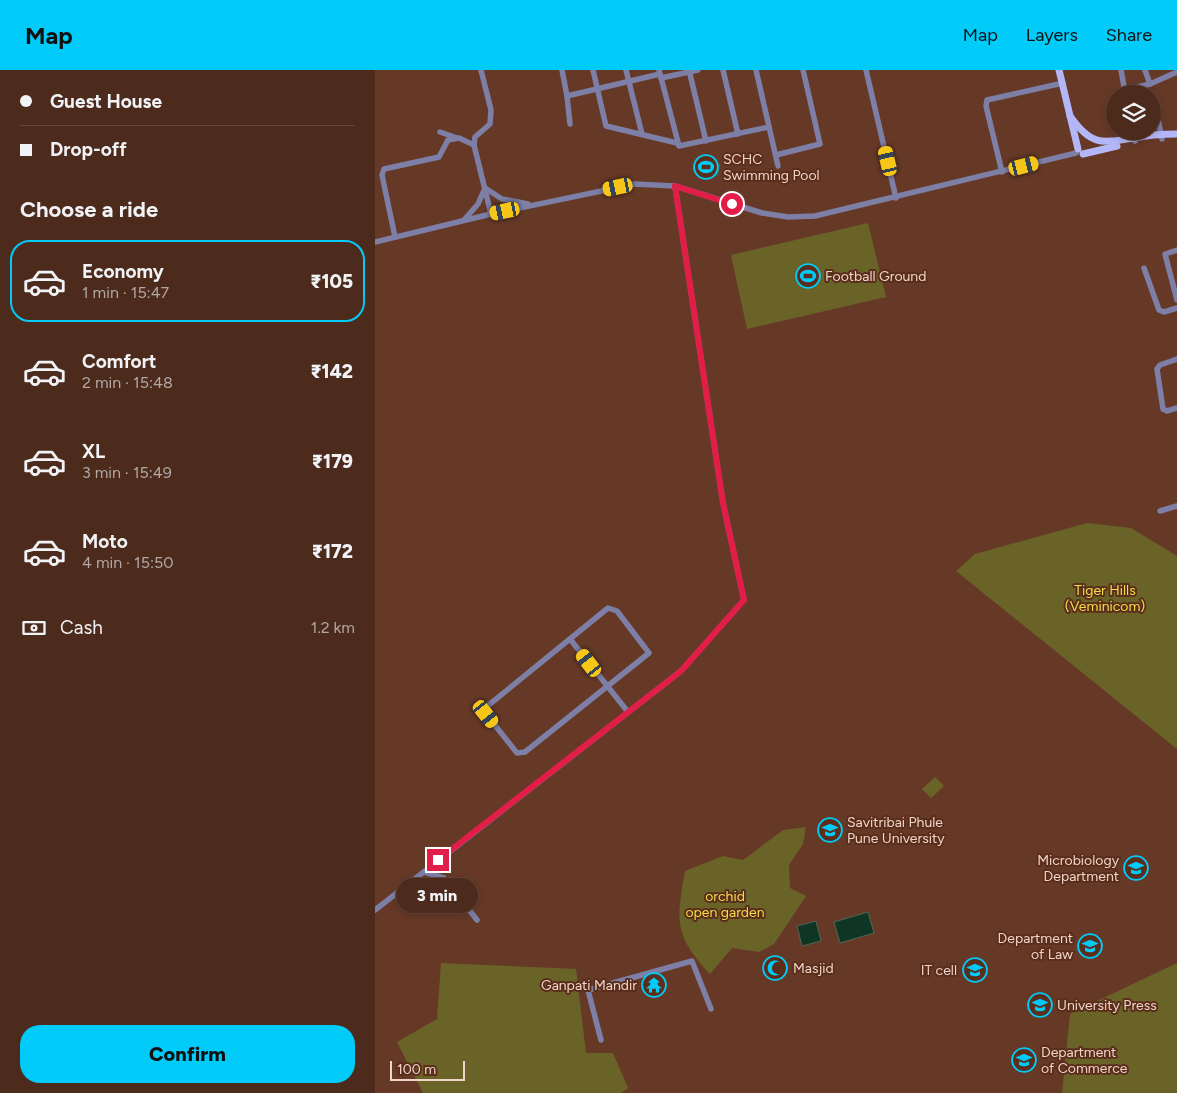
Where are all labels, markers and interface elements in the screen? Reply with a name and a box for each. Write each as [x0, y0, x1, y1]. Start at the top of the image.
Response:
text: Map [25, 21, 73, 50]
text: Map [963, 24, 998, 46]
text: Layers [1026, 24, 1078, 46]
text: Share [1106, 24, 1152, 46]
map controls [1106, 85, 1161, 140]
button: layers [1106, 85, 1161, 140]
text: Guest House [50, 90, 162, 113]
text: Drop-off [50, 138, 127, 161]
car [877, 145, 898, 177]
place label: SCHC Swimming Pool [723, 151, 820, 184]
sports icon: SCHC Swimming Pool [693, 154, 719, 180]
car [1007, 155, 1040, 177]
car [601, 177, 634, 197]
route start [721, 193, 743, 215]
text: Choose a ride [20, 196, 158, 223]
car [488, 201, 521, 221]
icon: car [22, 259, 67, 304]
text: Economy [82, 260, 164, 283]
sports icon: Football Ground [795, 263, 821, 289]
place label: Football Ground [825, 268, 926, 285]
text: ₹105 [310, 270, 353, 293]
text: 1 min · 15:47 [82, 283, 169, 302]
icon: car [22, 349, 67, 394]
text: Comfort [82, 350, 157, 373]
text: ₹142 [310, 360, 353, 383]
text: 2 min · 15:48 [82, 373, 173, 392]
icon: car [22, 439, 67, 484]
text: XL [82, 440, 105, 463]
text: ₹179 [312, 450, 353, 473]
text: 3 min · 15:49 [82, 463, 172, 482]
icon: car [22, 529, 67, 574]
text: Moto [82, 530, 128, 553]
text: ₹172 [312, 540, 353, 563]
text: 4 min · 15:50 [82, 553, 173, 572]
park label: Tiger Hills (Veminicom) [1065, 582, 1145, 615]
icon: cash [20, 614, 48, 642]
text: Cash [60, 616, 103, 639]
text: 1.2 km [311, 618, 355, 637]
car [573, 647, 604, 679]
car [470, 698, 501, 730]
place label: Savitribai Phule Pune University [847, 814, 945, 847]
school or university icon: Savitribai Phule Pune University [817, 817, 843, 843]
route end [427, 849, 449, 871]
place label: Microbiology Department [1037, 852, 1120, 885]
school or university icon: Microbiology Department [1123, 855, 1149, 881]
callout: 3 min [397, 878, 479, 912]
text: 3 min [417, 886, 457, 905]
park label: orchid open garden [685, 888, 765, 921]
place label: Department of Law [998, 930, 1073, 963]
school or university icon: Department of Law [1077, 933, 1103, 959]
mosque icon: Masjid [762, 955, 788, 981]
school or university icon: IT cell [962, 957, 988, 983]
place label: Masjid [793, 960, 834, 977]
place label: IT cell [921, 962, 957, 979]
temple icon: Ganpati Mandir [641, 972, 667, 998]
place label: Ganpati Mandir [541, 977, 637, 994]
school or university icon: University Press [1027, 992, 1053, 1018]
place label: University Press [1057, 997, 1157, 1014]
button: Confirm [20, 1025, 355, 1083]
place label: Department of Commerce [1041, 1044, 1128, 1077]
school or university icon: Department of Commerce [1011, 1047, 1037, 1073]
scale bar [390, 1058, 465, 1081]
text: 100 m [397, 1061, 436, 1078]

